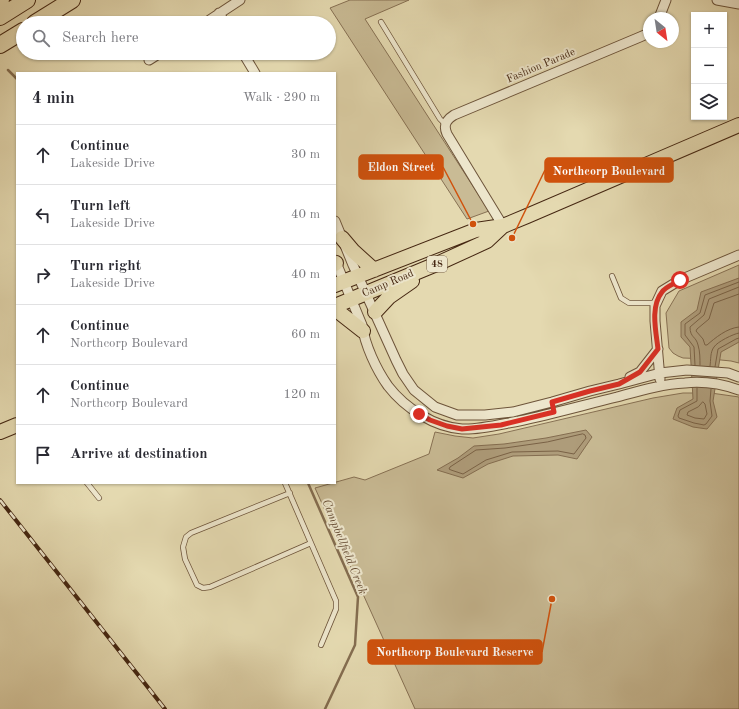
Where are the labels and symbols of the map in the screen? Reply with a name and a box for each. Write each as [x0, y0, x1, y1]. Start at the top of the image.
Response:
north arrow [643, 12, 679, 48]
street label: Fashion Parade [505, 47, 577, 85]
callout: Eldon Street [359, 155, 443, 179]
callout: Northcorp Boulevard [545, 158, 673, 182]
text: Eldon Street [367, 162, 435, 174]
text: Northcorp Boulevard [553, 166, 666, 178]
road number: 48 [427, 256, 447, 272]
street label: Camp Road [361, 268, 416, 300]
route start [671, 271, 689, 289]
route end [410, 405, 428, 423]
water label: Campbellfield Creek [319, 498, 369, 597]
callout: Northcorp Boulevard Reserve [368, 640, 542, 664]
text: Northcorp Boulevard Reserve [376, 647, 534, 659]

